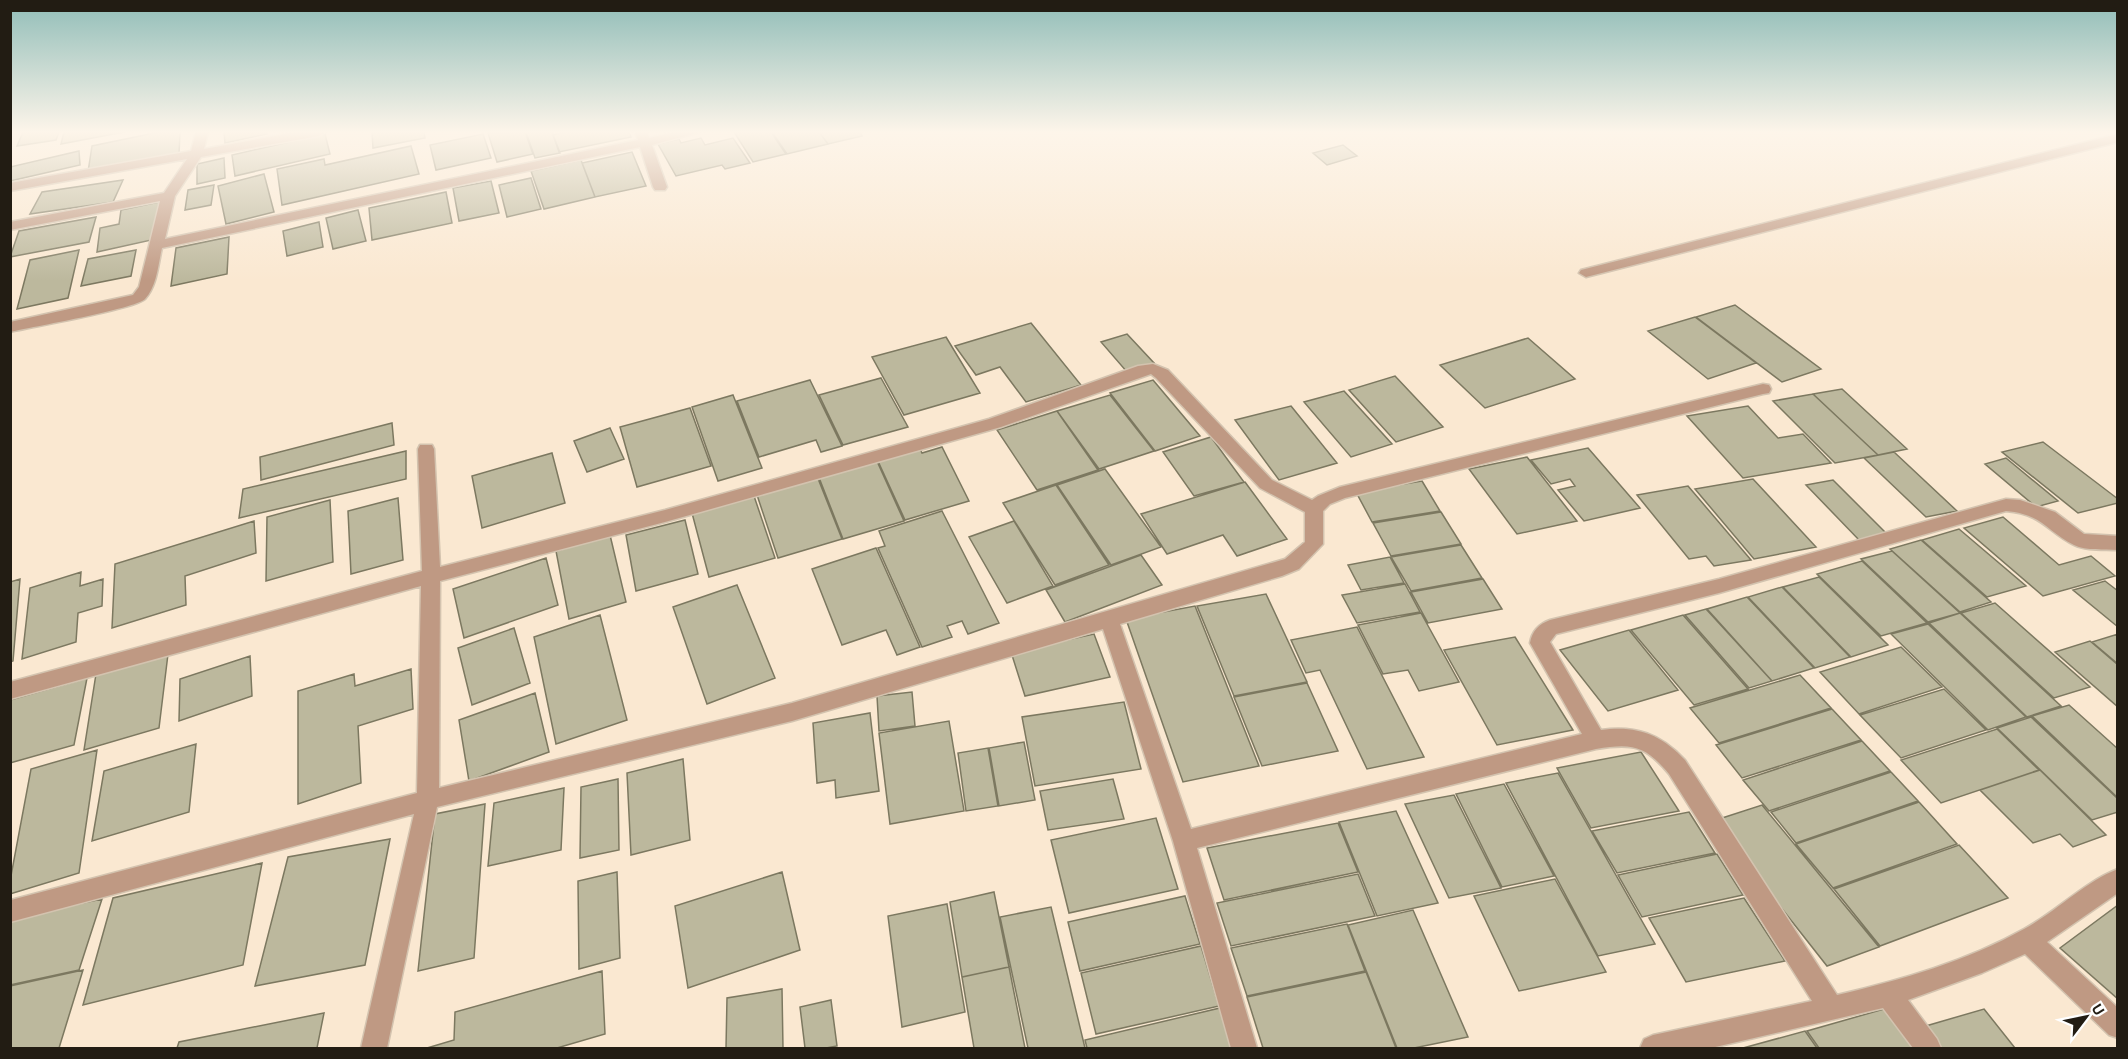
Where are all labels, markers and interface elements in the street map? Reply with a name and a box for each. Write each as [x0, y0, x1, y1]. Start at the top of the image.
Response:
north arrow [2056, 987, 2116, 1047]
text: U [2088, 1001, 2107, 1018]

